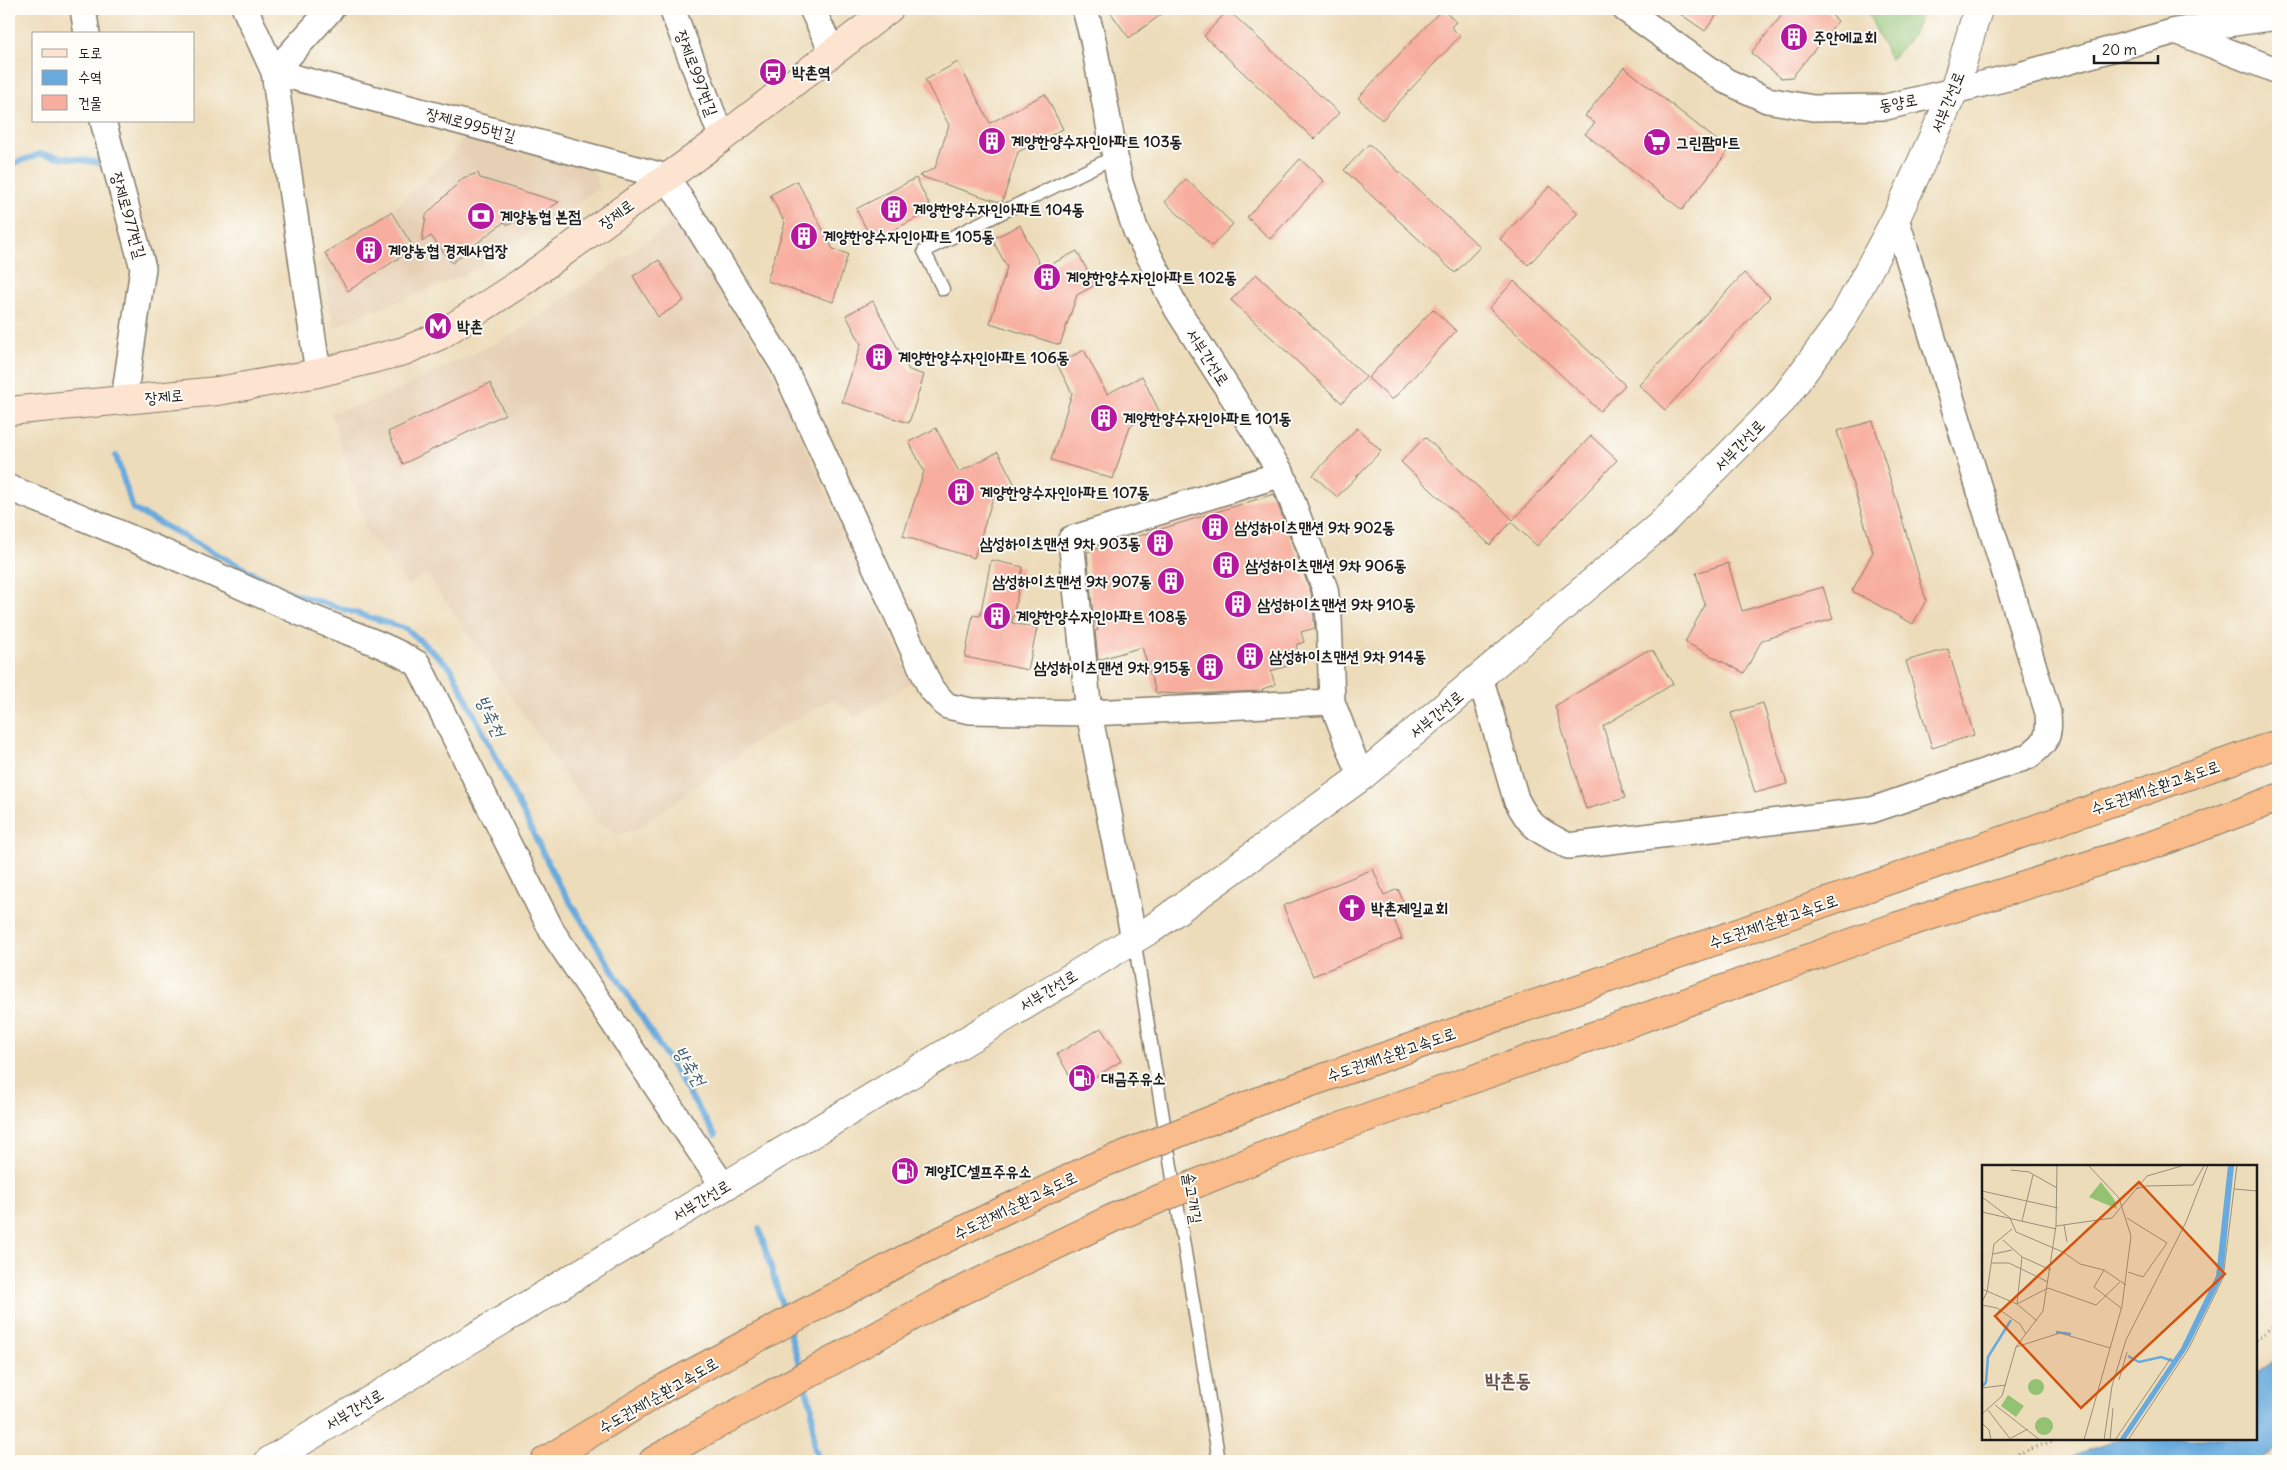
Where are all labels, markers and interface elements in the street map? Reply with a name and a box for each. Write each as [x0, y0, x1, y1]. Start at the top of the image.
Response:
building icon: 주안에교회 [1779, 22, 1809, 52]
street label: 장제로997번길 [671, 27, 723, 119]
place label: 주안에교회 [1813, 27, 1877, 47]
legend [32, 32, 195, 122]
scale bar [2094, 32, 2158, 64]
text: 20 m [2102, 40, 2137, 59]
text: 도로 [78, 43, 102, 62]
bus stop icon: 박촌역 [758, 57, 788, 87]
place label: 박촌역 [792, 62, 831, 82]
text: 수역 [78, 67, 102, 86]
street label: 서부간선로 [1926, 68, 1968, 136]
street label: 동양로 [1877, 89, 1919, 115]
text: 건물 [78, 93, 102, 112]
street label: 장제로995번길 [424, 102, 518, 146]
building icon: 계양한양수자인아파트 103동 [977, 126, 1007, 156]
supermarket icon: 그린팜마트 [1642, 127, 1672, 157]
place label: 계양한양수자인아파트 103동 [1011, 131, 1183, 151]
place label: 그린팜마트 [1676, 132, 1741, 152]
street label: 장제로977번길 [107, 169, 151, 261]
building icon: 계양한양수자인아파트 104동 [879, 194, 909, 224]
street label: 장제로 [594, 195, 638, 233]
place label: 계양한양수자인아파트 104동 [913, 199, 1085, 219]
bank icon: 계양농협 본점 [466, 201, 496, 231]
place label: 계양농협 본점 [500, 206, 581, 226]
building icon: 계양한양수자인아파트 105동 [789, 221, 819, 251]
place label: 계양한양수자인아파트 105동 [823, 226, 995, 246]
building icon: 계양농협 경제사업장 [354, 235, 384, 265]
place label: 계양농협 경제사업장 [388, 240, 508, 260]
building icon: 계양한양수자인아파트 102동 [1032, 262, 1062, 292]
place label: 계양한양수자인아파트 102동 [1066, 267, 1237, 287]
metro station icon: 박촌 [423, 311, 453, 341]
place label: 박촌 [457, 316, 483, 336]
street label: 서부간선로 [1182, 325, 1234, 389]
building icon: 계양한양수자인아파트 106동 [864, 342, 894, 372]
place label: 계양한양수자인아파트 106동 [898, 347, 1070, 367]
street label: 장제로 [144, 384, 184, 408]
building icon: 계양한양수자인아파트 101동 [1089, 403, 1119, 433]
place label: 계양한양수자인아파트 101동 [1123, 408, 1292, 428]
street label: 서부간선로 [1709, 415, 1769, 475]
building icon: 계양한양수자인아파트 107동 [946, 477, 976, 507]
place label: 계양한양수자인아파트 107동 [980, 482, 1150, 502]
building icon: 삼성하이츠맨션 9차 902동 [1200, 512, 1230, 542]
place label: 삼성하이츠맨션 9차 902동 [1234, 517, 1395, 537]
building icon: 삼성하이츠맨션 9차 903동 [1145, 528, 1175, 558]
place label: 삼성하이츠맨션 9차 903동 [979, 533, 1141, 553]
building icon: 삼성하이츠맨션 9차 906동 [1211, 550, 1241, 580]
place label: 삼성하이츠맨션 9차 906동 [1245, 555, 1407, 575]
building icon: 삼성하이츠맨션 9차 907동 [1156, 566, 1186, 596]
place label: 삼성하이츠맨션 9차 907동 [992, 571, 1152, 591]
building icon: 삼성하이츠맨션 9차 910동 [1223, 589, 1253, 619]
place label: 삼성하이츠맨션 9차 910동 [1257, 594, 1416, 614]
building icon: 계양한양수자인아파트 108동 [982, 601, 1012, 631]
place label: 계양한양수자인아파트 108동 [1016, 606, 1188, 626]
building icon: 삼성하이츠맨션 9차 914동 [1235, 641, 1265, 671]
place label: 삼성하이츠맨션 9차 914동 [1269, 646, 1427, 666]
building icon: 삼성하이츠맨션 9차 915동 [1195, 652, 1225, 682]
place label: 삼성하이츠맨션 9차 915동 [1034, 657, 1191, 677]
street label: 서부간선로 [1405, 686, 1467, 742]
water label: 방축천 [471, 691, 512, 742]
street label: 수도권제1순환고속도로 [2088, 756, 2222, 818]
street label: 수도권제1순환고속도로 [1706, 890, 1840, 952]
church icon: 박촌제일교회 [1337, 893, 1367, 923]
place label: 박촌제일교회 [1371, 898, 1448, 918]
street label: 서부간선로 [1015, 965, 1081, 1015]
street label: 수도권제1순환고속도로 [1324, 1023, 1458, 1085]
water label: 방축천 [669, 1041, 712, 1092]
fuel station icon: 대금주유소 [1067, 1063, 1097, 1093]
place label: 대금주유소 [1101, 1068, 1166, 1088]
fuel station icon: 계양IC셀프주유소 [890, 1156, 920, 1186]
place label: 계양IC셀프주유소 [924, 1161, 1031, 1181]
inset map [1982, 1165, 2257, 1440]
street label: 수도권제1순환고속도로 [950, 1166, 1080, 1244]
street label: 솔고개길 [1179, 1171, 1207, 1225]
street label: 서부간선로 [668, 1175, 734, 1225]
street label: 수도권제1순환고속도로 [594, 1353, 722, 1437]
district label: 박촌동 [1485, 1368, 1531, 1392]
street label: 서부간선로 [321, 1384, 387, 1434]

